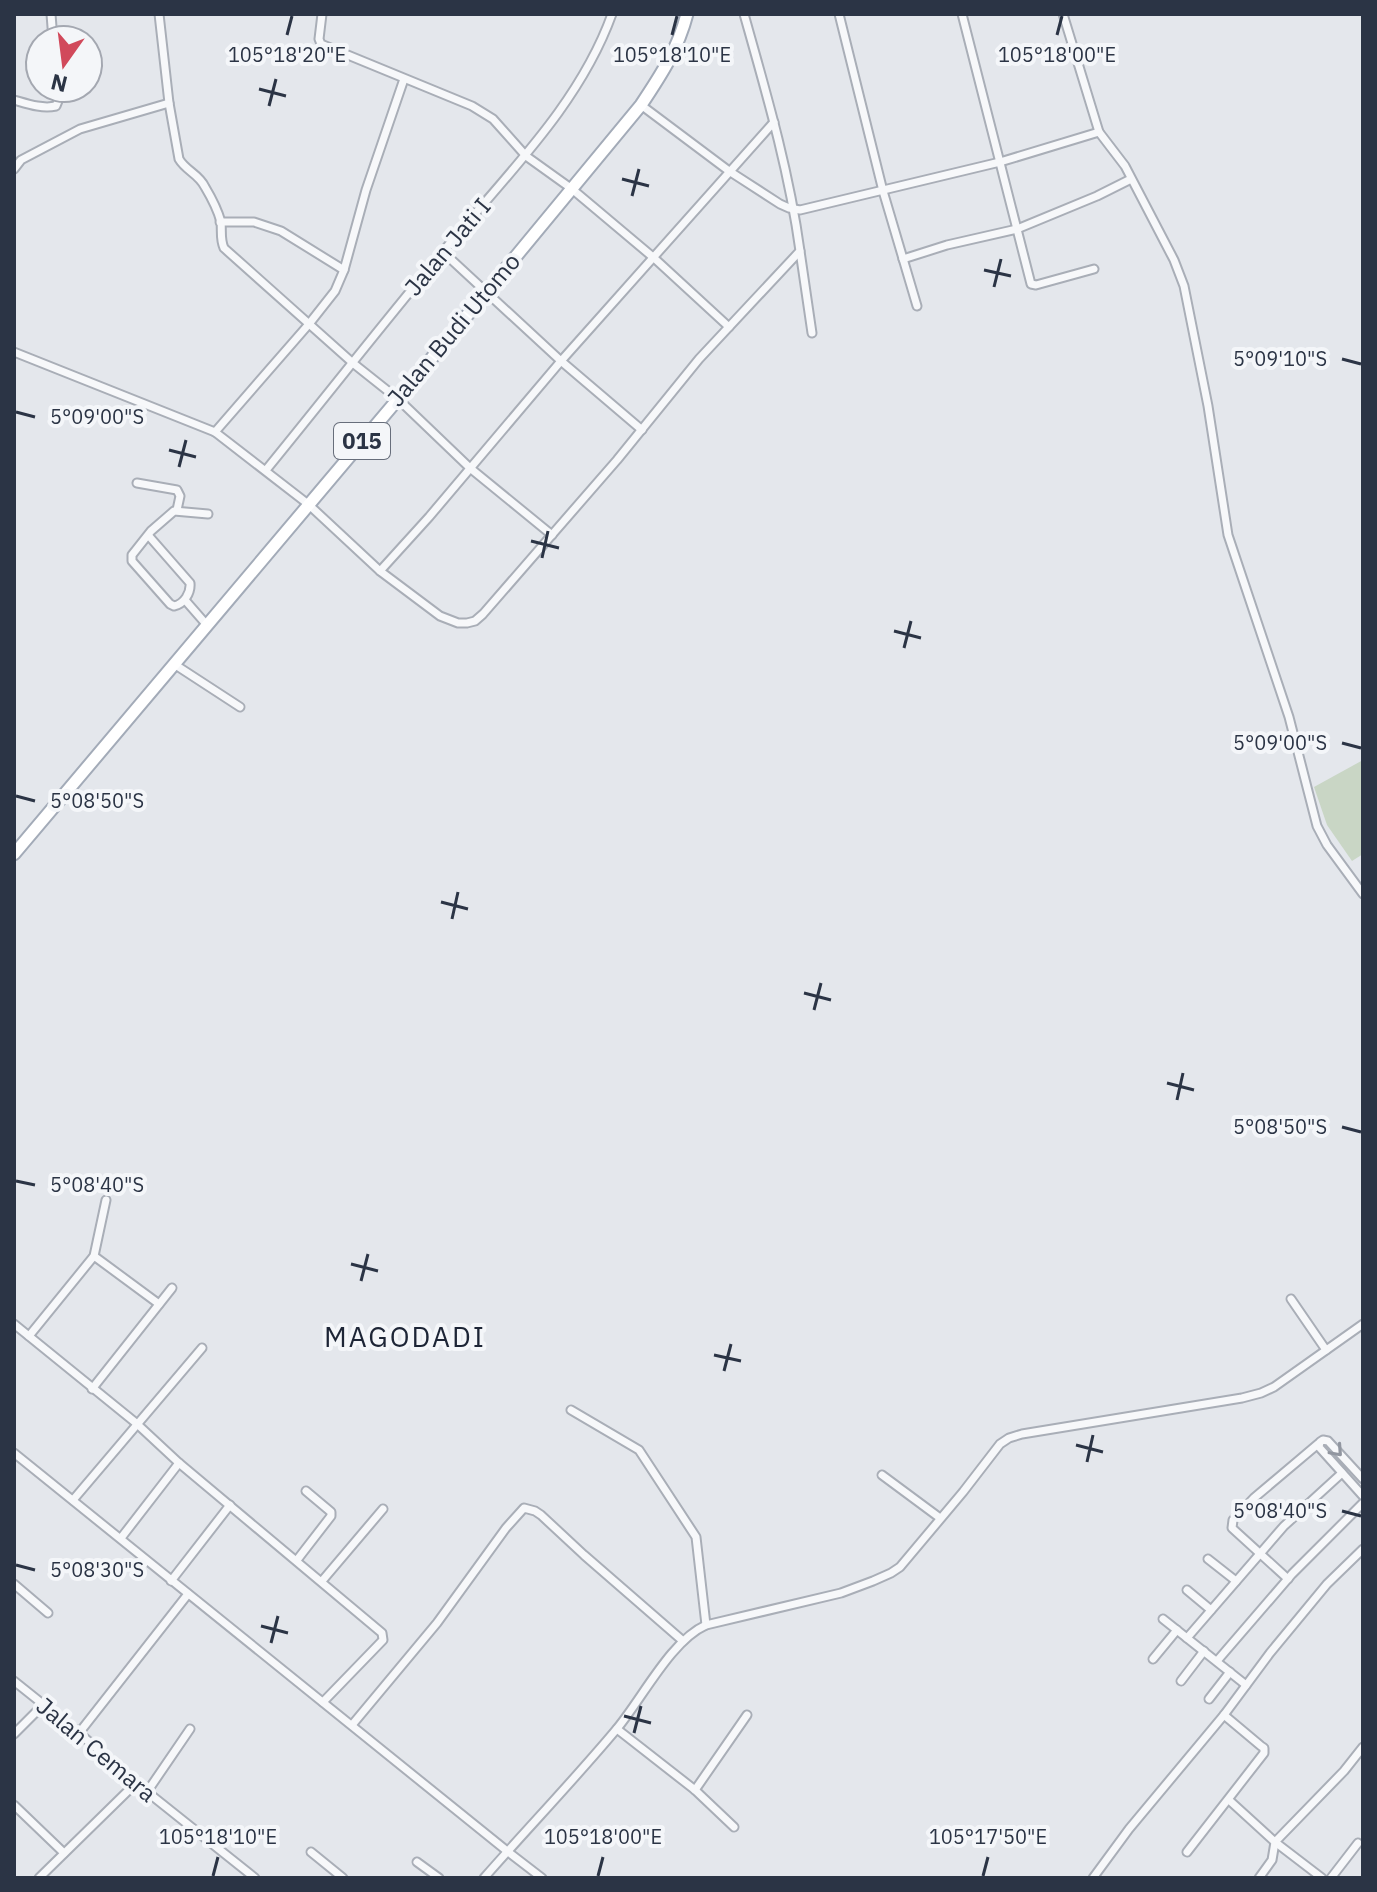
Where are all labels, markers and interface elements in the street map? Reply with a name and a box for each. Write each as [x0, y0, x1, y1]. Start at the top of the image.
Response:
north arrow [24, 24, 104, 104]
text: 105°18'20"E [228, 41, 346, 68]
text: 105°18'10"E [613, 41, 731, 68]
text: 105°18'00"E [998, 41, 1116, 68]
text: N [48, 68, 70, 100]
street label: Jalan Jati I [397, 191, 498, 302]
street label: Jalan Budi Utomo [380, 246, 527, 413]
text: 5°09'10"S [1233, 345, 1327, 372]
text: 5°09'00"S [50, 403, 144, 430]
road number: 015 [334, 423, 390, 459]
text: 5°09'00"S [1233, 729, 1327, 756]
text: 5°08'50"S [50, 787, 144, 814]
text: 5°08'50"S [1233, 1113, 1327, 1140]
text: 5°08'40"S [50, 1171, 144, 1198]
district label: MAGODADI [324, 1318, 486, 1355]
one-way arrow [1328, 1441, 1342, 1456]
text: 5°08'40"S [1233, 1497, 1327, 1524]
text: 5°08'30"S [50, 1556, 144, 1583]
street label: Jalan Cemara [30, 1690, 163, 1809]
text: 105°18'10"E [159, 1823, 277, 1850]
text: 105°18'00"E [544, 1823, 662, 1850]
text: 105°17'50"E [929, 1823, 1047, 1850]

